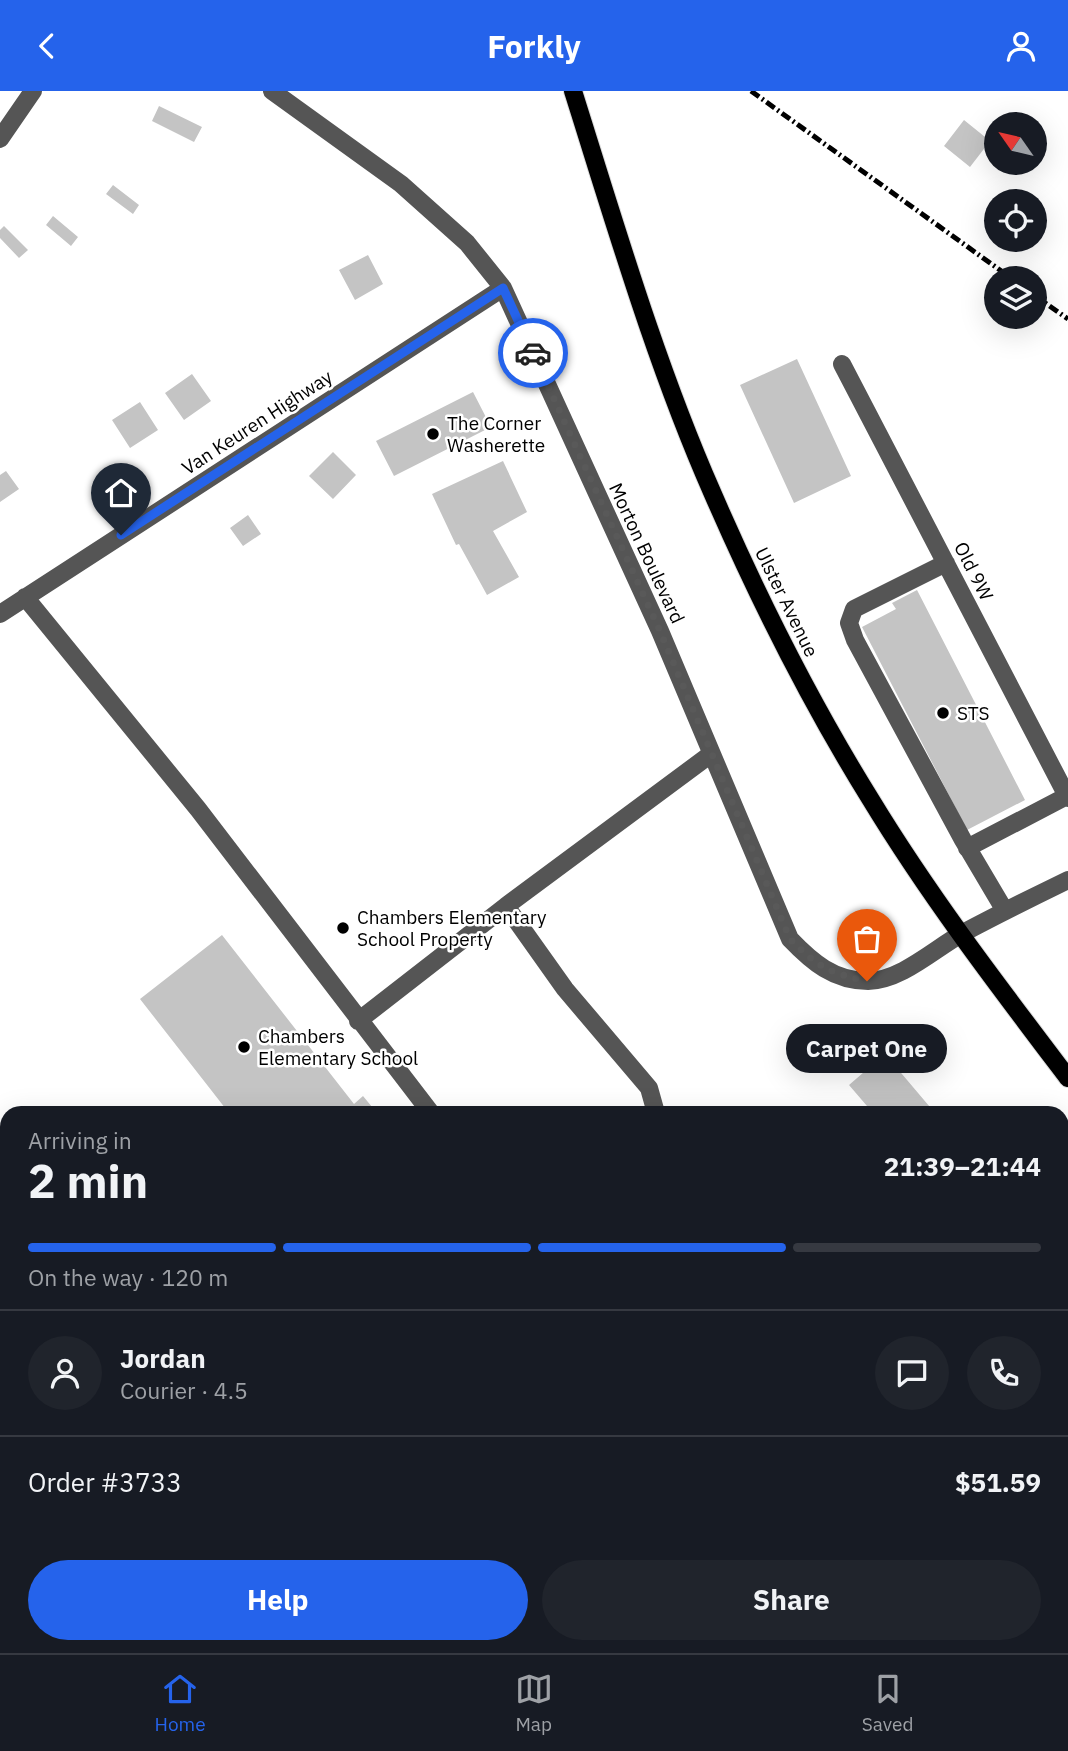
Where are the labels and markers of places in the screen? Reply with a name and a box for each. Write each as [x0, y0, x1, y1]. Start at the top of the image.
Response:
place label: The Corner Washerette [447, 411, 545, 457]
marker: The Corner Washerette [425, 426, 441, 442]
pin [91, 463, 151, 535]
place label: STS [957, 701, 990, 725]
marker: STS [935, 705, 951, 721]
place label: Chambers Elementary School Property [357, 905, 547, 951]
pin [837, 909, 897, 981]
marker: Chambers Elementary School Property [335, 920, 351, 936]
callout: Carpet One [786, 1023, 948, 1072]
place label: Chambers Elementary School [258, 1024, 418, 1070]
marker: Chambers Elementary School [236, 1039, 252, 1055]

